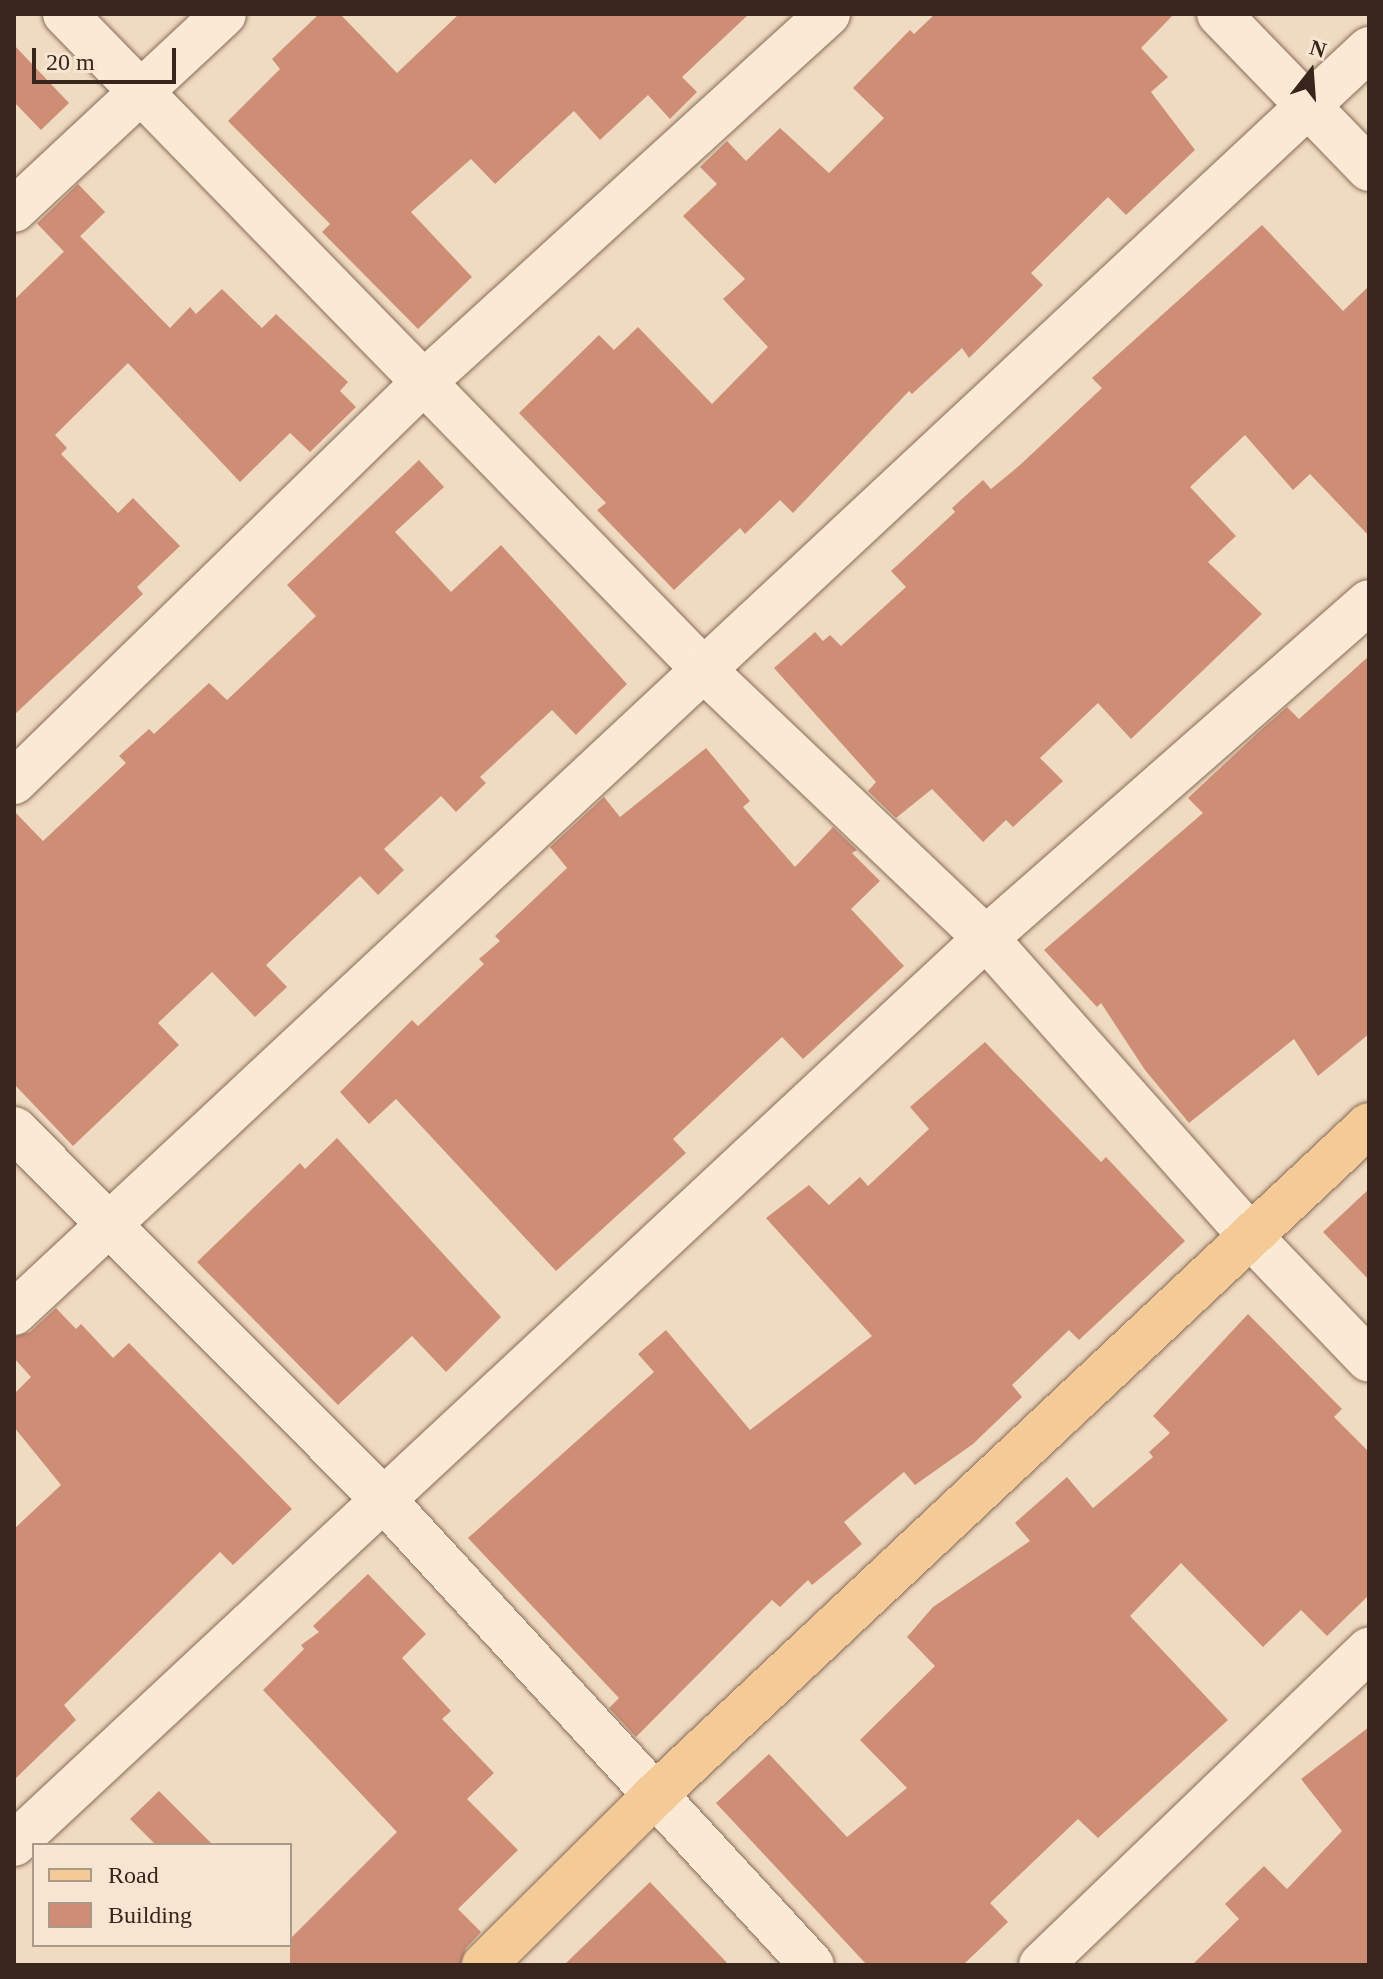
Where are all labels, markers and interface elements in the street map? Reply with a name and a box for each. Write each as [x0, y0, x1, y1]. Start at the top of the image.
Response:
scale bar [36, 32, 180, 82]
north arrow [1271, 32, 1351, 112]
text: N [1307, 34, 1329, 63]
text: 20 m [46, 49, 95, 75]
legend [32, 1843, 292, 1947]
text: Road [108, 1862, 159, 1888]
text: Building [108, 1902, 192, 1928]

